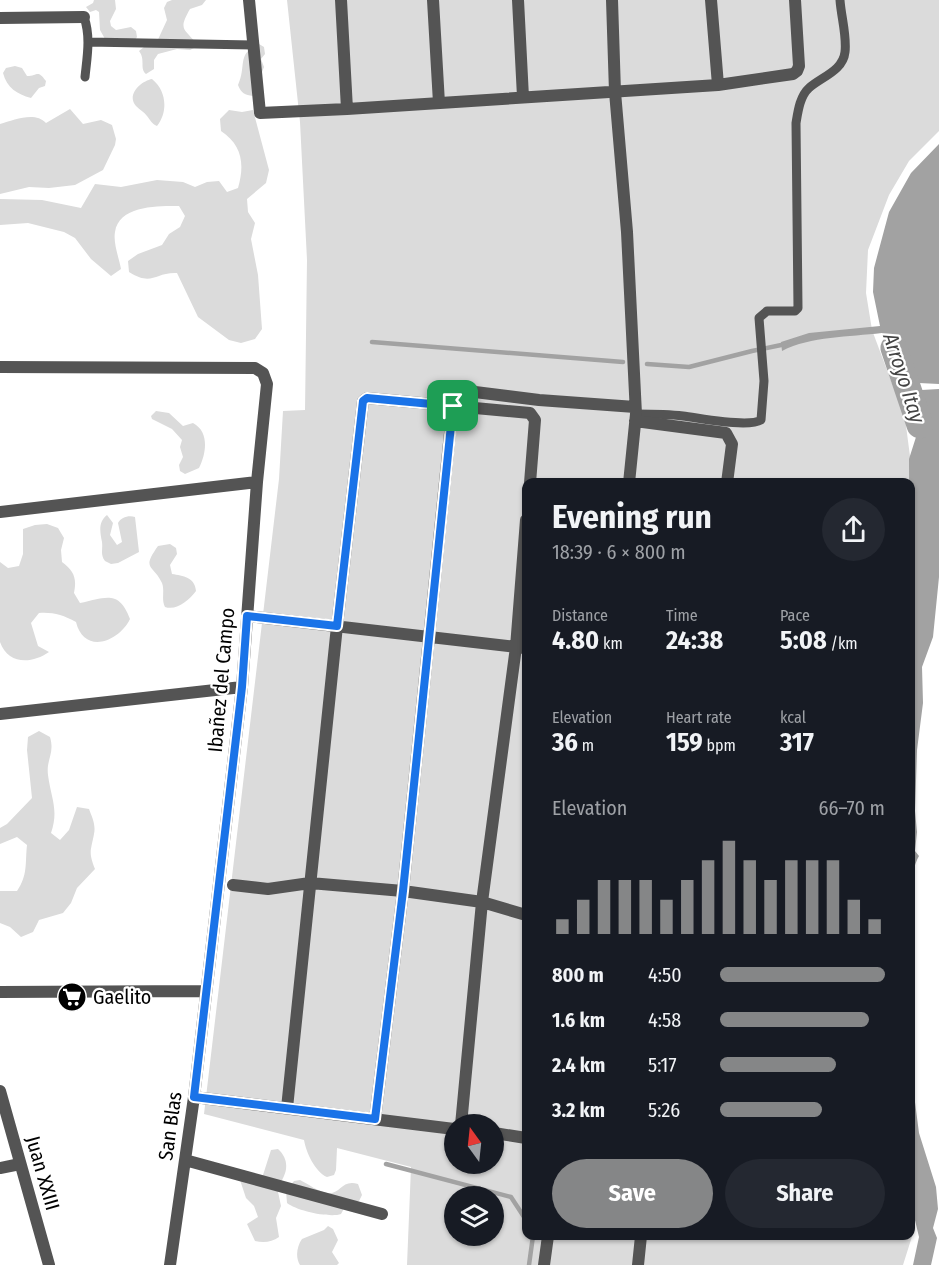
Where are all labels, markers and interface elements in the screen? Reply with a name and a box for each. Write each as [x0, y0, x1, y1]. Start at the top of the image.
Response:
water label: Arroyo Itay [877, 329, 931, 427]
pin [427, 380, 478, 431]
icon: arrive [436, 389, 469, 422]
text: Evening run [552, 497, 712, 537]
button: share [822, 498, 885, 561]
text: 18:39 · 6 × 800 m [552, 540, 686, 564]
text: Distance [552, 606, 608, 625]
text: Time [666, 606, 698, 625]
text: Pace [780, 606, 810, 625]
street label: Ibañez del Campo [203, 607, 239, 753]
text: 4.80 [552, 625, 599, 656]
text: 24:38 [666, 625, 723, 656]
text: 5:08 [780, 625, 827, 656]
text: km [599, 634, 623, 653]
text: /km [827, 634, 858, 653]
text: Elevation [552, 708, 612, 727]
text: Heart rate [666, 708, 732, 727]
text: kcal [780, 708, 806, 727]
text: 36 [552, 727, 578, 758]
text: 159 [666, 727, 703, 758]
text: 317 [780, 727, 814, 758]
text: m [578, 736, 594, 755]
text: bpm [703, 736, 736, 755]
text: Elevation [552, 796, 627, 820]
text: 66–70 m [819, 796, 885, 820]
text: 800 m [552, 963, 604, 987]
text: 4:50 [648, 963, 682, 987]
supermarket icon: Gaelito [56, 981, 88, 1013]
place label: Gaelito [93, 985, 151, 1009]
text: 1.6 km [552, 1008, 605, 1032]
text: 4:58 [648, 1008, 681, 1032]
text: 2.4 km [552, 1053, 605, 1077]
text: 5:17 [648, 1053, 677, 1077]
street label: San Blas [153, 1090, 187, 1162]
text: 3.2 km [552, 1098, 605, 1122]
text: 5:26 [648, 1098, 680, 1122]
north arrow [444, 1114, 504, 1174]
map controls [444, 1114, 504, 1246]
street label: Juan XXIII [21, 1133, 65, 1213]
button: Save [552, 1159, 713, 1228]
button: Share [725, 1159, 885, 1228]
button: layers [444, 1186, 504, 1246]

